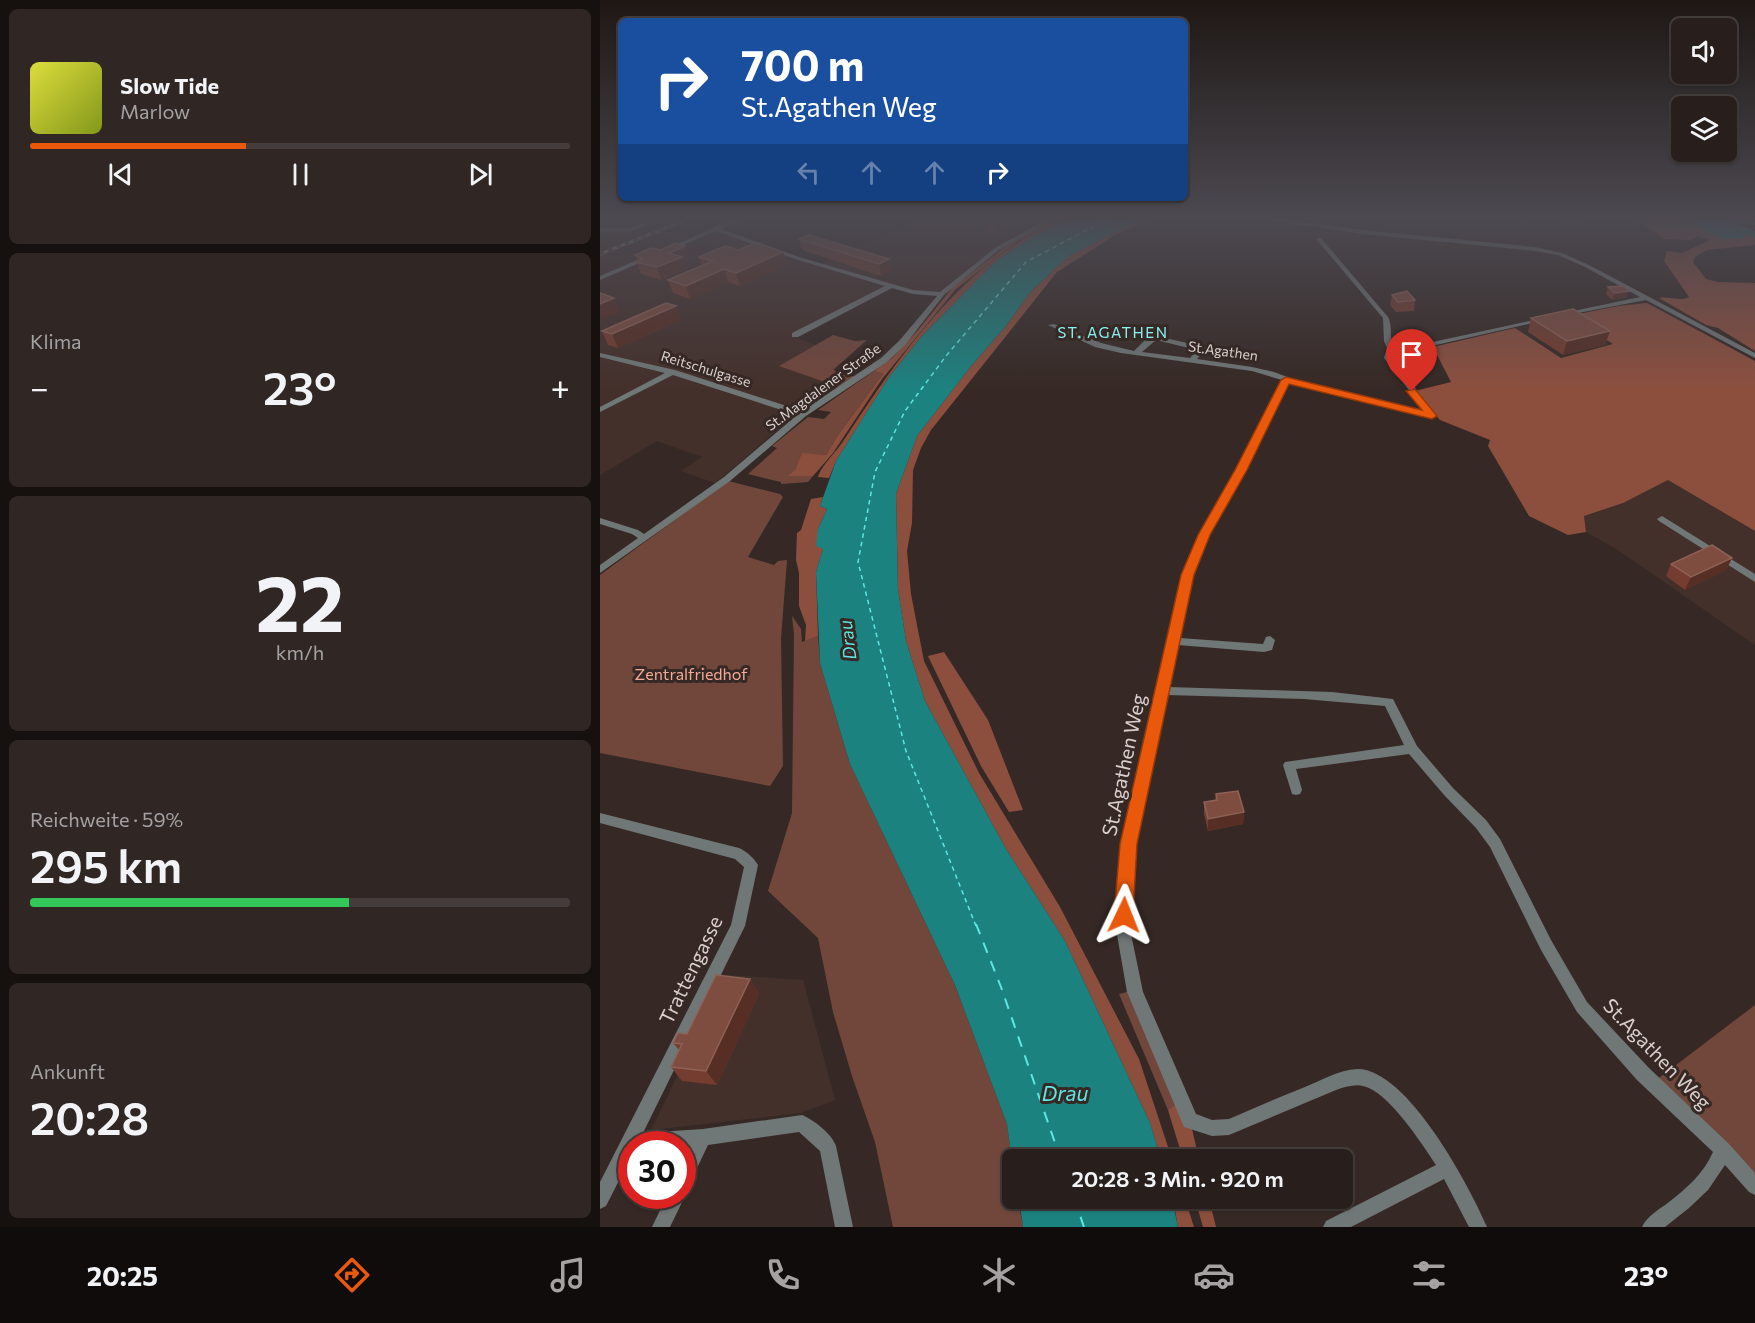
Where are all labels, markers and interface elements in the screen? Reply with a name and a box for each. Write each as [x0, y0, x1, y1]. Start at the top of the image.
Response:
map controls [1671, 18, 1737, 162]
button: sound [1671, 18, 1737, 84]
text: 700 m [741, 38, 864, 90]
icon: right [642, 42, 720, 120]
text: Slow Tide [120, 72, 219, 99]
text: St.Agathen Weg [741, 90, 937, 123]
button: layers [1671, 96, 1737, 162]
text: Marlow [120, 99, 190, 123]
icon: left [792, 156, 825, 189]
icon: ahead [855, 156, 888, 189]
icon: ahead [918, 156, 951, 189]
icon: right [981, 156, 1014, 189]
icon: previous [104, 158, 137, 191]
icon: pause [284, 158, 317, 191]
icon: next [464, 158, 497, 191]
district label: ST. AGATHEN [1057, 323, 1169, 341]
text: Klima [30, 329, 82, 353]
pin [1386, 329, 1437, 391]
street label: St.Agathen [1187, 337, 1259, 364]
icon: arrive [1395, 338, 1428, 371]
street label: St.Magdalener Straße [762, 339, 883, 434]
street label: Reitschulgasse [659, 347, 753, 390]
text: 23° [263, 359, 336, 414]
text: − [30, 366, 49, 407]
text: + [551, 366, 570, 407]
text: 22 [256, 553, 344, 648]
water label: Drau [834, 619, 860, 661]
text: km/h [276, 640, 324, 664]
park label: Zentralfriedhof [634, 664, 748, 683]
street label: St.Agathen Weg [1096, 691, 1150, 838]
text: Reichweite · 59% [30, 807, 183, 831]
text: 295 km [30, 837, 182, 892]
position arrow [1092, 883, 1156, 947]
street label: Trattengasse [654, 911, 727, 1028]
street label: St.Agathen Weg [1599, 993, 1717, 1114]
text: Ankunft [30, 1059, 105, 1083]
water label: Drau [1042, 1080, 1088, 1105]
text: 20:28 [30, 1089, 149, 1144]
speed limit sign: 30 [618, 1131, 696, 1209]
text: 20:28 · 3 Min. · 920 m [1071, 1165, 1284, 1192]
icon: directions [331, 1254, 373, 1296]
icon: music [547, 1254, 589, 1296]
icon: phone [762, 1254, 804, 1296]
icon: climate [978, 1254, 1020, 1296]
icon: car [1193, 1254, 1235, 1296]
icon: filters [1408, 1254, 1450, 1296]
text: 20:25 [87, 1259, 158, 1292]
text: 23° [1624, 1259, 1668, 1292]

